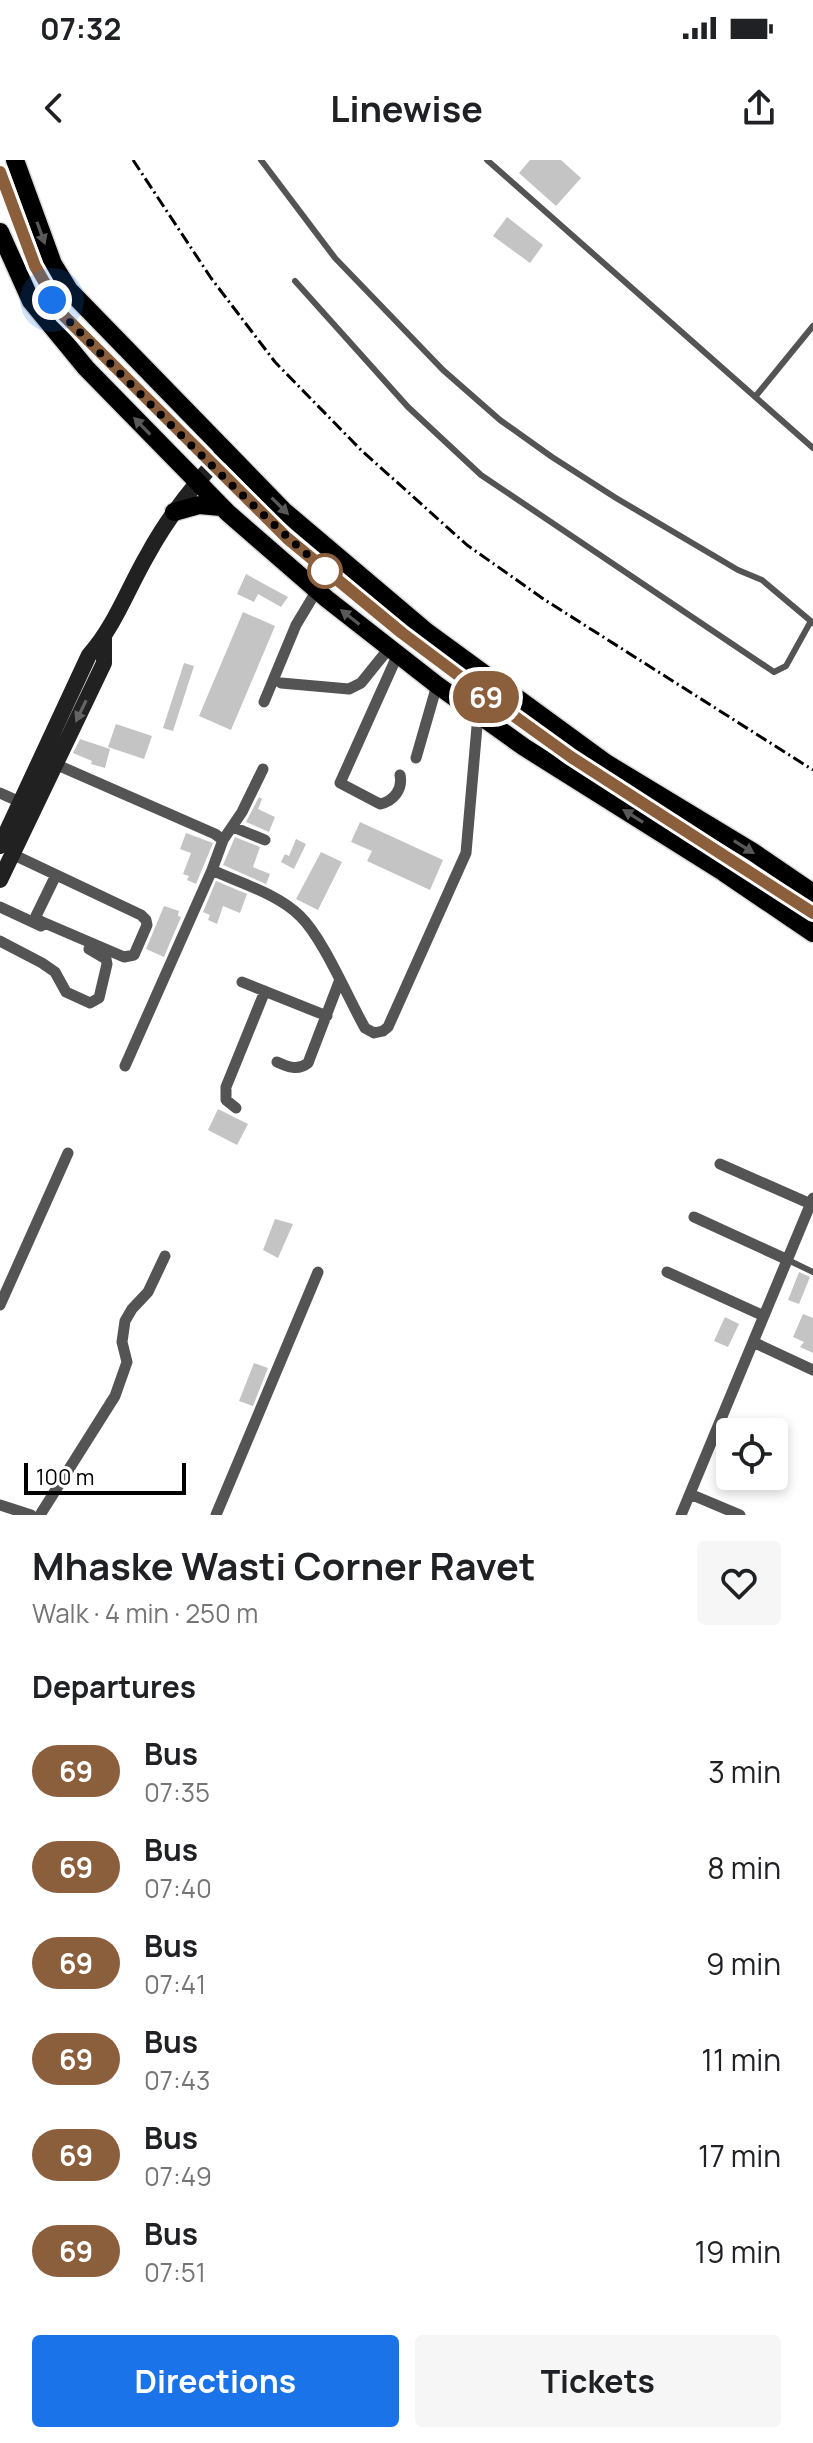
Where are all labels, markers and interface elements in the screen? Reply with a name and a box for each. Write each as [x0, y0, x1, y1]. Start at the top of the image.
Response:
text: 07:32 [40, 8, 121, 49]
text: Linewise [330, 84, 483, 133]
icon: back [32, 86, 76, 130]
icon: share [737, 86, 781, 130]
one-way arrow [36, 222, 48, 246]
your location [32, 280, 72, 320]
one-way arrow [133, 417, 152, 436]
one-way arrow [270, 496, 289, 515]
unlabelled marker [308, 554, 342, 588]
one-way arrow [340, 609, 360, 625]
line badge: 69 [450, 671, 522, 723]
text: 69 [469, 678, 503, 716]
one-way arrow [74, 699, 88, 722]
one-way arrow [622, 809, 643, 824]
one-way arrow [733, 840, 755, 854]
map controls [716, 1418, 788, 1490]
button: locate [716, 1418, 788, 1490]
scale bar [24, 1459, 186, 1495]
text: 100 m [36, 1462, 94, 1492]
text: Mhaske Wasti Corner Ravet [32, 1539, 535, 1591]
button: heart [697, 1541, 781, 1625]
text: Walk · 4 min · 250 m [32, 1595, 258, 1631]
text: Departures [32, 1666, 196, 1707]
text: Bus [144, 1733, 198, 1774]
text: 3 min [708, 1751, 781, 1792]
text: 69 [59, 1752, 93, 1790]
text: 07:35 [144, 1774, 210, 1810]
text: Bus [144, 1829, 198, 1870]
text: 8 min [707, 1847, 781, 1888]
text: 69 [59, 1848, 93, 1886]
text: 07:40 [144, 1870, 212, 1906]
text: Bus [144, 1925, 198, 1966]
text: 9 min [706, 1943, 781, 1984]
text: 69 [59, 1944, 93, 1982]
text: 07:41 [144, 1966, 206, 2002]
text: Bus [144, 2021, 198, 2062]
text: 11 min [701, 2039, 781, 2080]
text: 69 [59, 2040, 93, 2078]
text: 07:43 [144, 2062, 210, 2098]
text: Bus [144, 2117, 198, 2158]
text: 17 min [698, 2135, 781, 2176]
text: 69 [59, 2136, 93, 2174]
text: 07:49 [144, 2158, 212, 2194]
text: Bus [144, 2213, 198, 2254]
text: 19 min [694, 2231, 781, 2272]
text: 69 [59, 2232, 93, 2270]
text: 07:51 [144, 2254, 206, 2290]
button: Directions [32, 2335, 399, 2427]
button: Tickets [415, 2335, 781, 2427]

